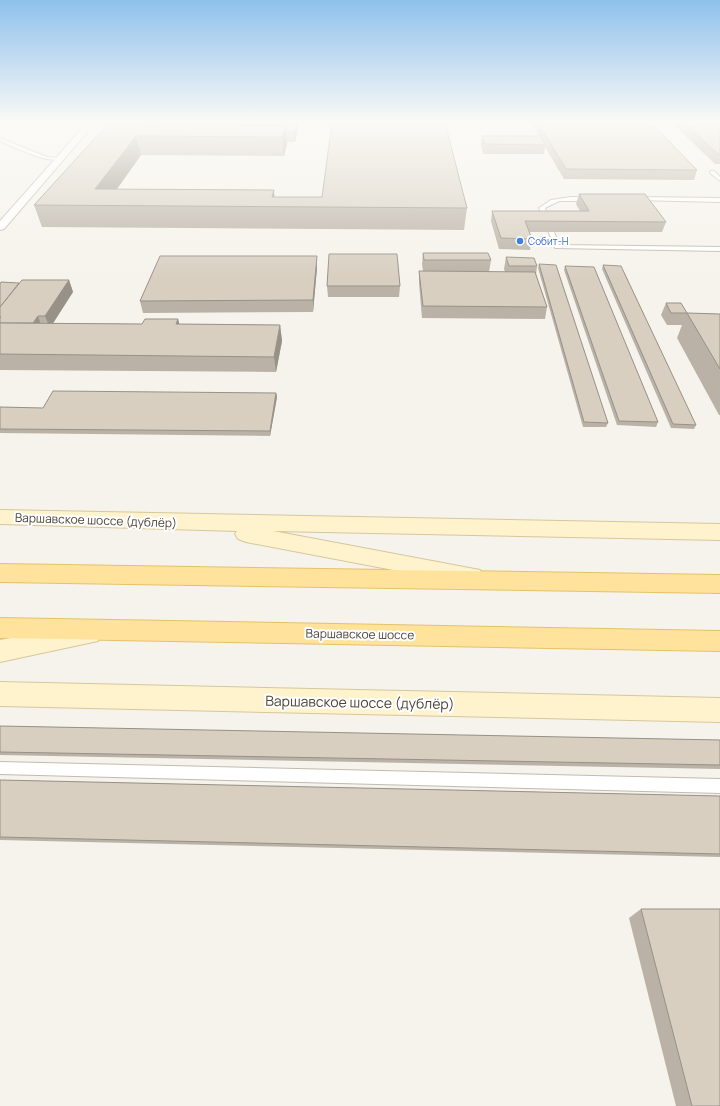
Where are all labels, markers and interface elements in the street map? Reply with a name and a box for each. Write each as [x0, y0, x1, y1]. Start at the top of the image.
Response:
place label: Собит-Н [528, 234, 569, 248]
marker: Собит-Н [515, 236, 525, 246]
street label: Варшавское шоссе (дублёр) [15, 509, 177, 531]
street label: Варшавское шоссе [306, 625, 414, 643]
street label: Варшавское шоссе (дублёр) [265, 691, 455, 713]

